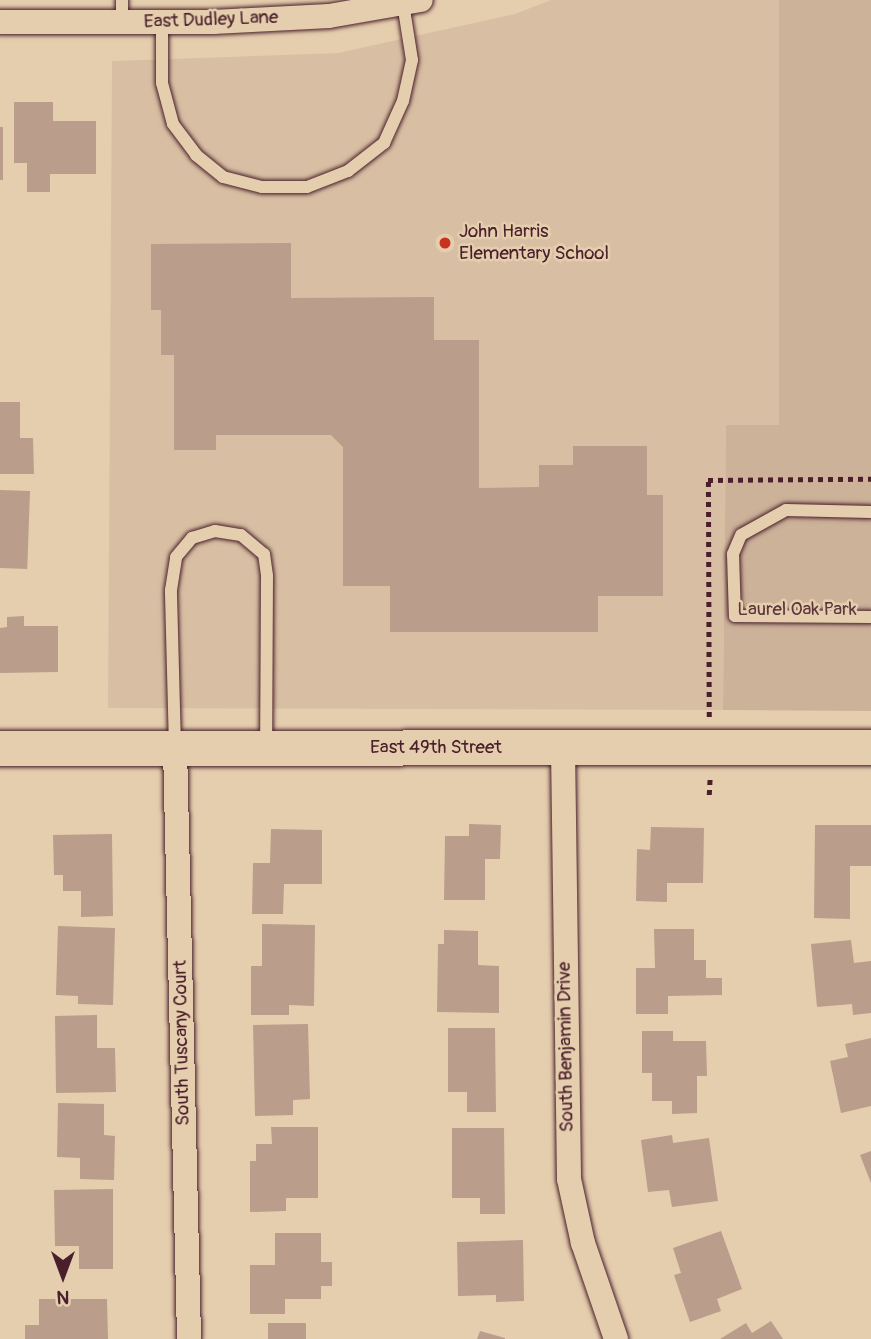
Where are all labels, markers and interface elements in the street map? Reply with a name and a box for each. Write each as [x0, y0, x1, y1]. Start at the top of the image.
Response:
street label: East Dudley Lane [143, 6, 279, 34]
place label: John Harris Elementary School [459, 221, 609, 265]
marker: John Harris Elementary School [437, 235, 453, 251]
park label: Laurel Oak Park [737, 599, 857, 621]
street label: East 49th Street [370, 737, 502, 759]
street label: South Tuscany Court [169, 960, 195, 1126]
street label: South Benjamin Drive [553, 961, 579, 1133]
north arrow [28, 1241, 98, 1311]
text: N [57, 1285, 69, 1309]

